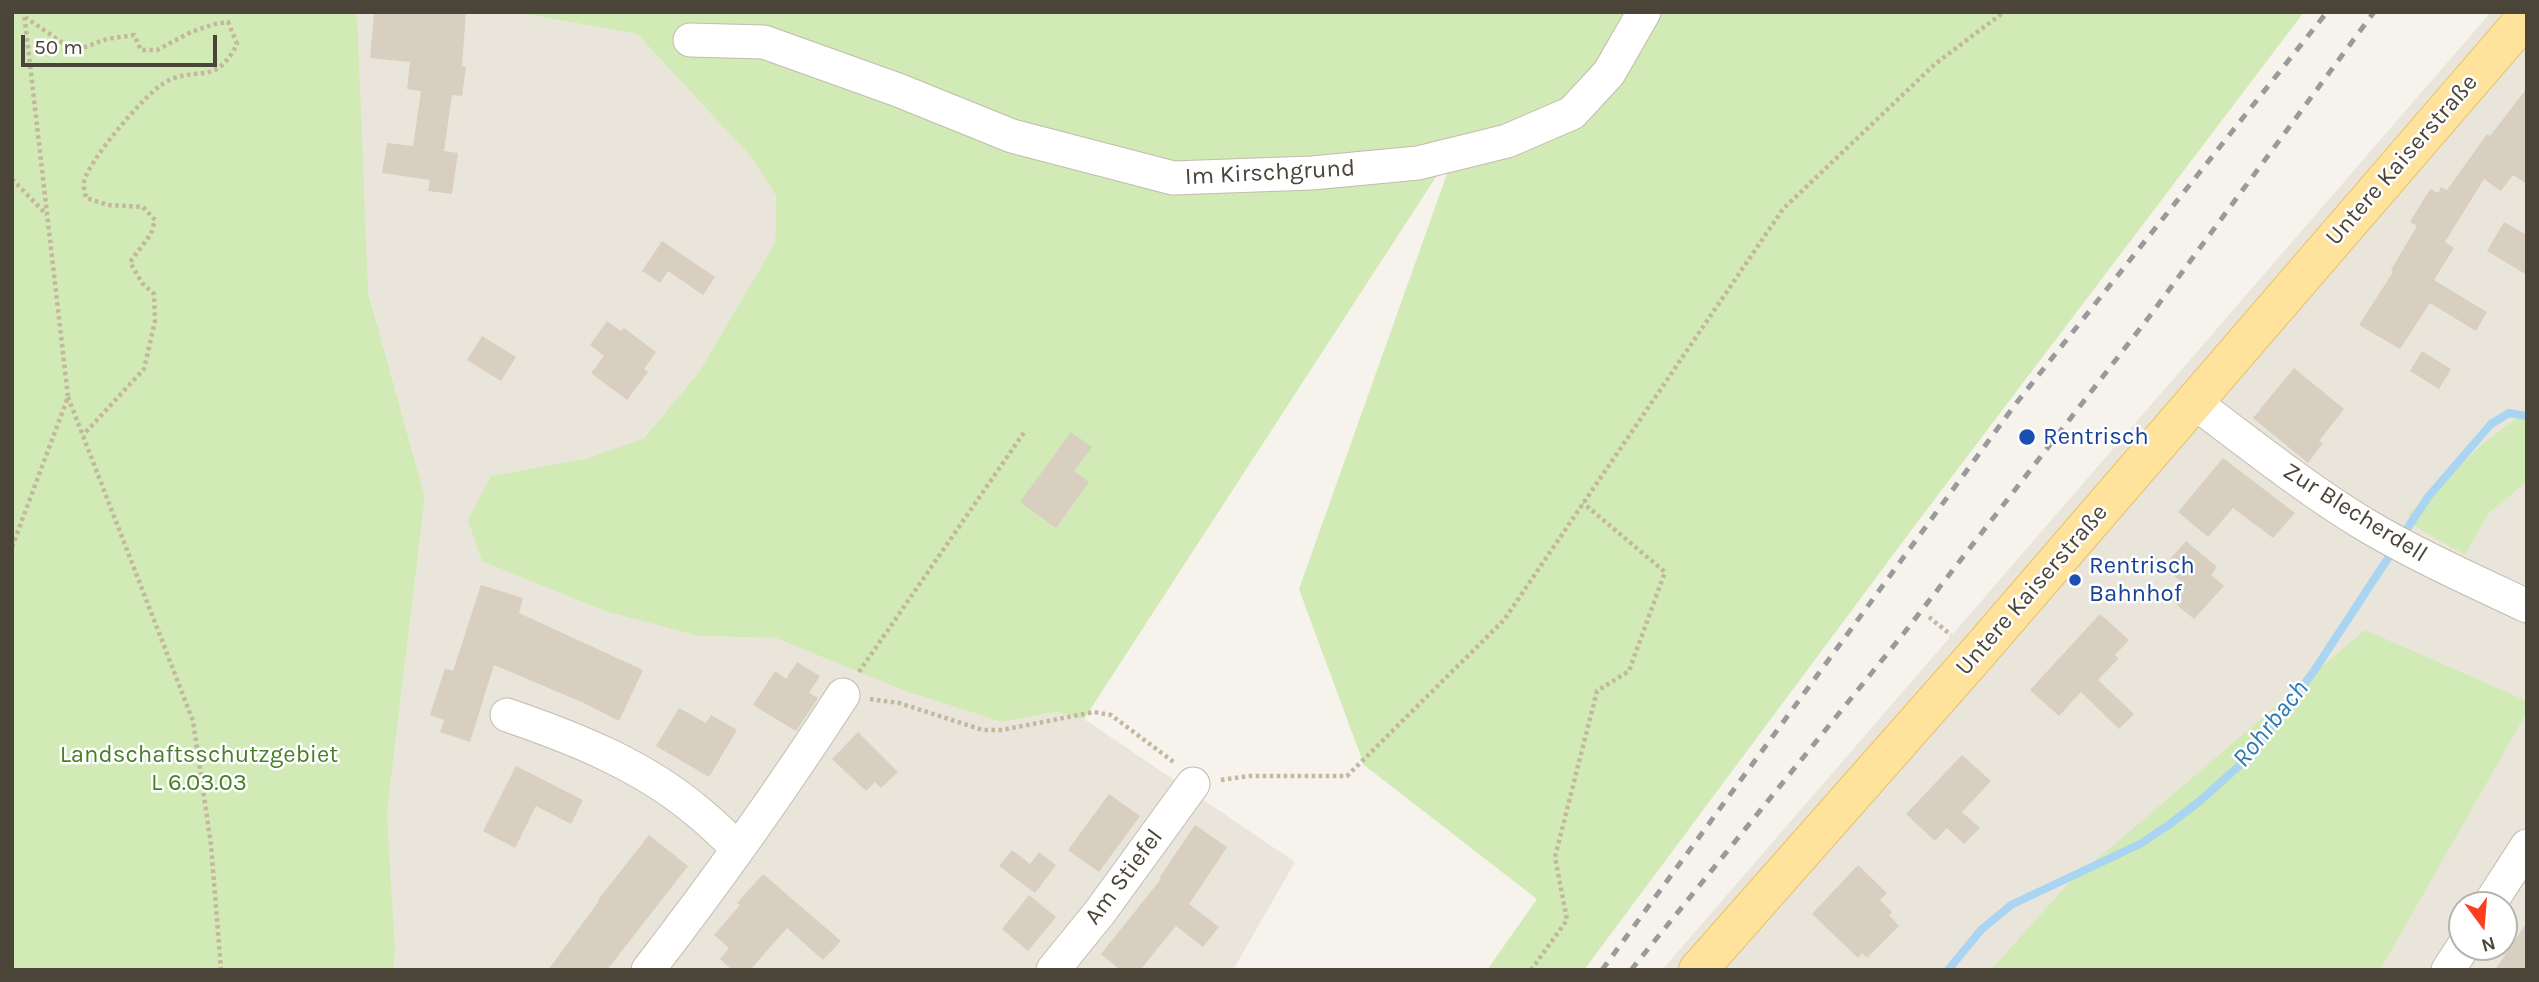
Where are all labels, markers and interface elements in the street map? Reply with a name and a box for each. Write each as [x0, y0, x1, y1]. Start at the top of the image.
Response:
scale bar [24, 21, 220, 65]
text: 50 m [34, 35, 83, 59]
street label: Untere Kaiserstraße [2320, 69, 2484, 251]
street label: Im Kirschgrund [1184, 154, 1356, 192]
place label: Rentrisch [2043, 423, 2149, 451]
marker: Rentrisch [2017, 427, 2037, 447]
street label: Zur Blecherdell [2277, 457, 2433, 569]
street label: Untere Kaiserstraße [1950, 499, 2114, 681]
place label: Rentrisch Bahnhof [2089, 552, 2195, 608]
marker: Rentrisch Bahnhof [2067, 572, 2083, 588]
water label: Rohrbach [2226, 674, 2316, 774]
park label: Landschaftsschutzgebiet L 6.03.03 [60, 741, 338, 797]
street label: Am Stiefel [1079, 824, 1169, 930]
north arrow [2448, 891, 2518, 961]
text: N [2479, 932, 2498, 957]

